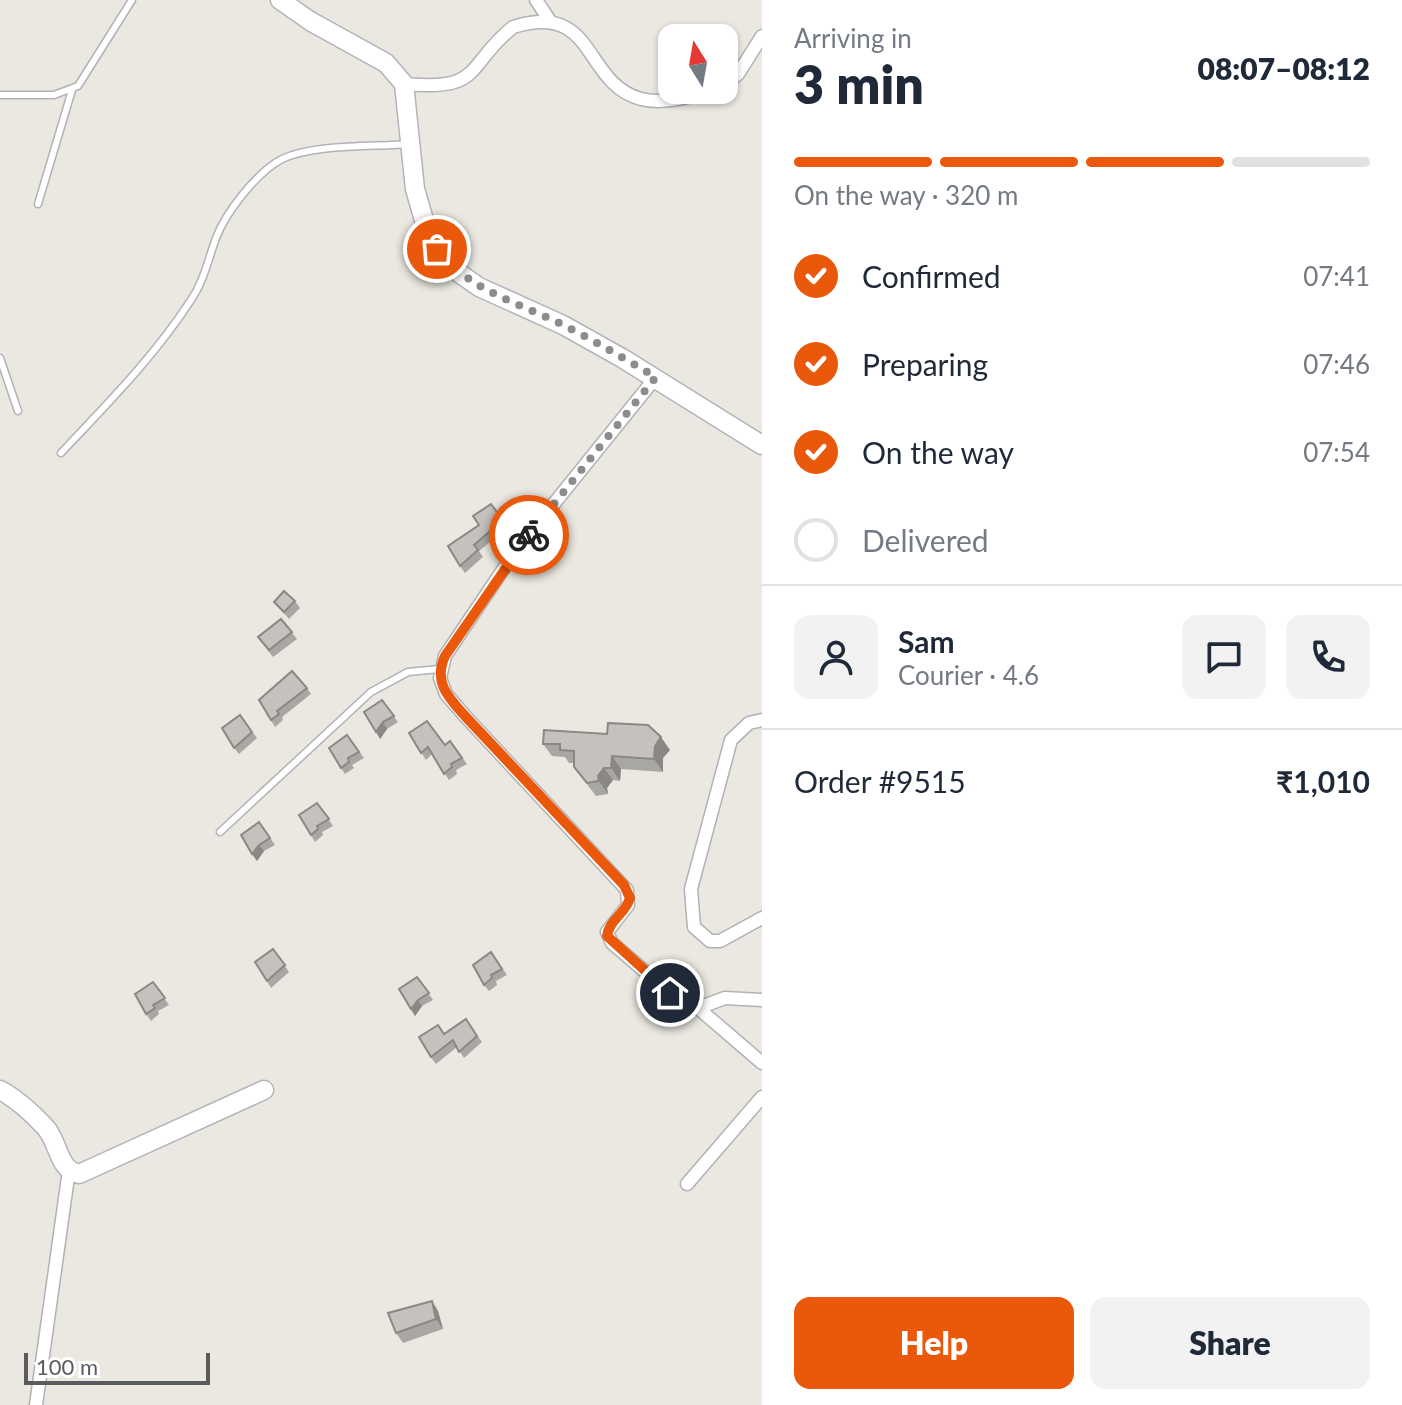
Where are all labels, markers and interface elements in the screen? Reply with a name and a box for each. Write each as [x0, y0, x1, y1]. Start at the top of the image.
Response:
text: Arriving in [794, 22, 912, 54]
north arrow [658, 24, 738, 104]
map controls [658, 24, 738, 104]
text: 08:07–08:12 [1197, 50, 1370, 86]
text: 3 min [794, 53, 924, 115]
text: On the way · 320 m [794, 179, 1018, 211]
pin [403, 215, 471, 283]
icon: bag [415, 227, 459, 271]
icon: check [794, 254, 838, 298]
text: Confirmed [862, 258, 1001, 294]
text: 07:41 [1303, 260, 1370, 292]
icon: check [794, 342, 838, 386]
text: Preparing [862, 346, 988, 382]
text: 07:46 [1303, 348, 1370, 380]
icon: check [794, 430, 838, 474]
text: On the way [862, 434, 1014, 470]
text: 07:54 [1303, 436, 1370, 468]
courier [489, 495, 569, 575]
icon: bike [507, 513, 551, 557]
text: Delivered [862, 522, 989, 558]
button: person [794, 615, 878, 699]
button: chat [1182, 615, 1266, 699]
button: phone [1286, 615, 1370, 699]
text: Sam [898, 623, 955, 659]
text: Courier · 4.6 [898, 659, 1039, 691]
text: Order #9515 [794, 763, 966, 799]
text: ₹1,010 [1276, 763, 1370, 799]
pin [636, 959, 704, 1027]
icon: home [648, 971, 692, 1015]
button: Help [794, 1297, 1074, 1389]
button: Share [1090, 1297, 1370, 1389]
scale bar [24, 1349, 210, 1385]
text: 100 m [36, 1353, 98, 1380]

